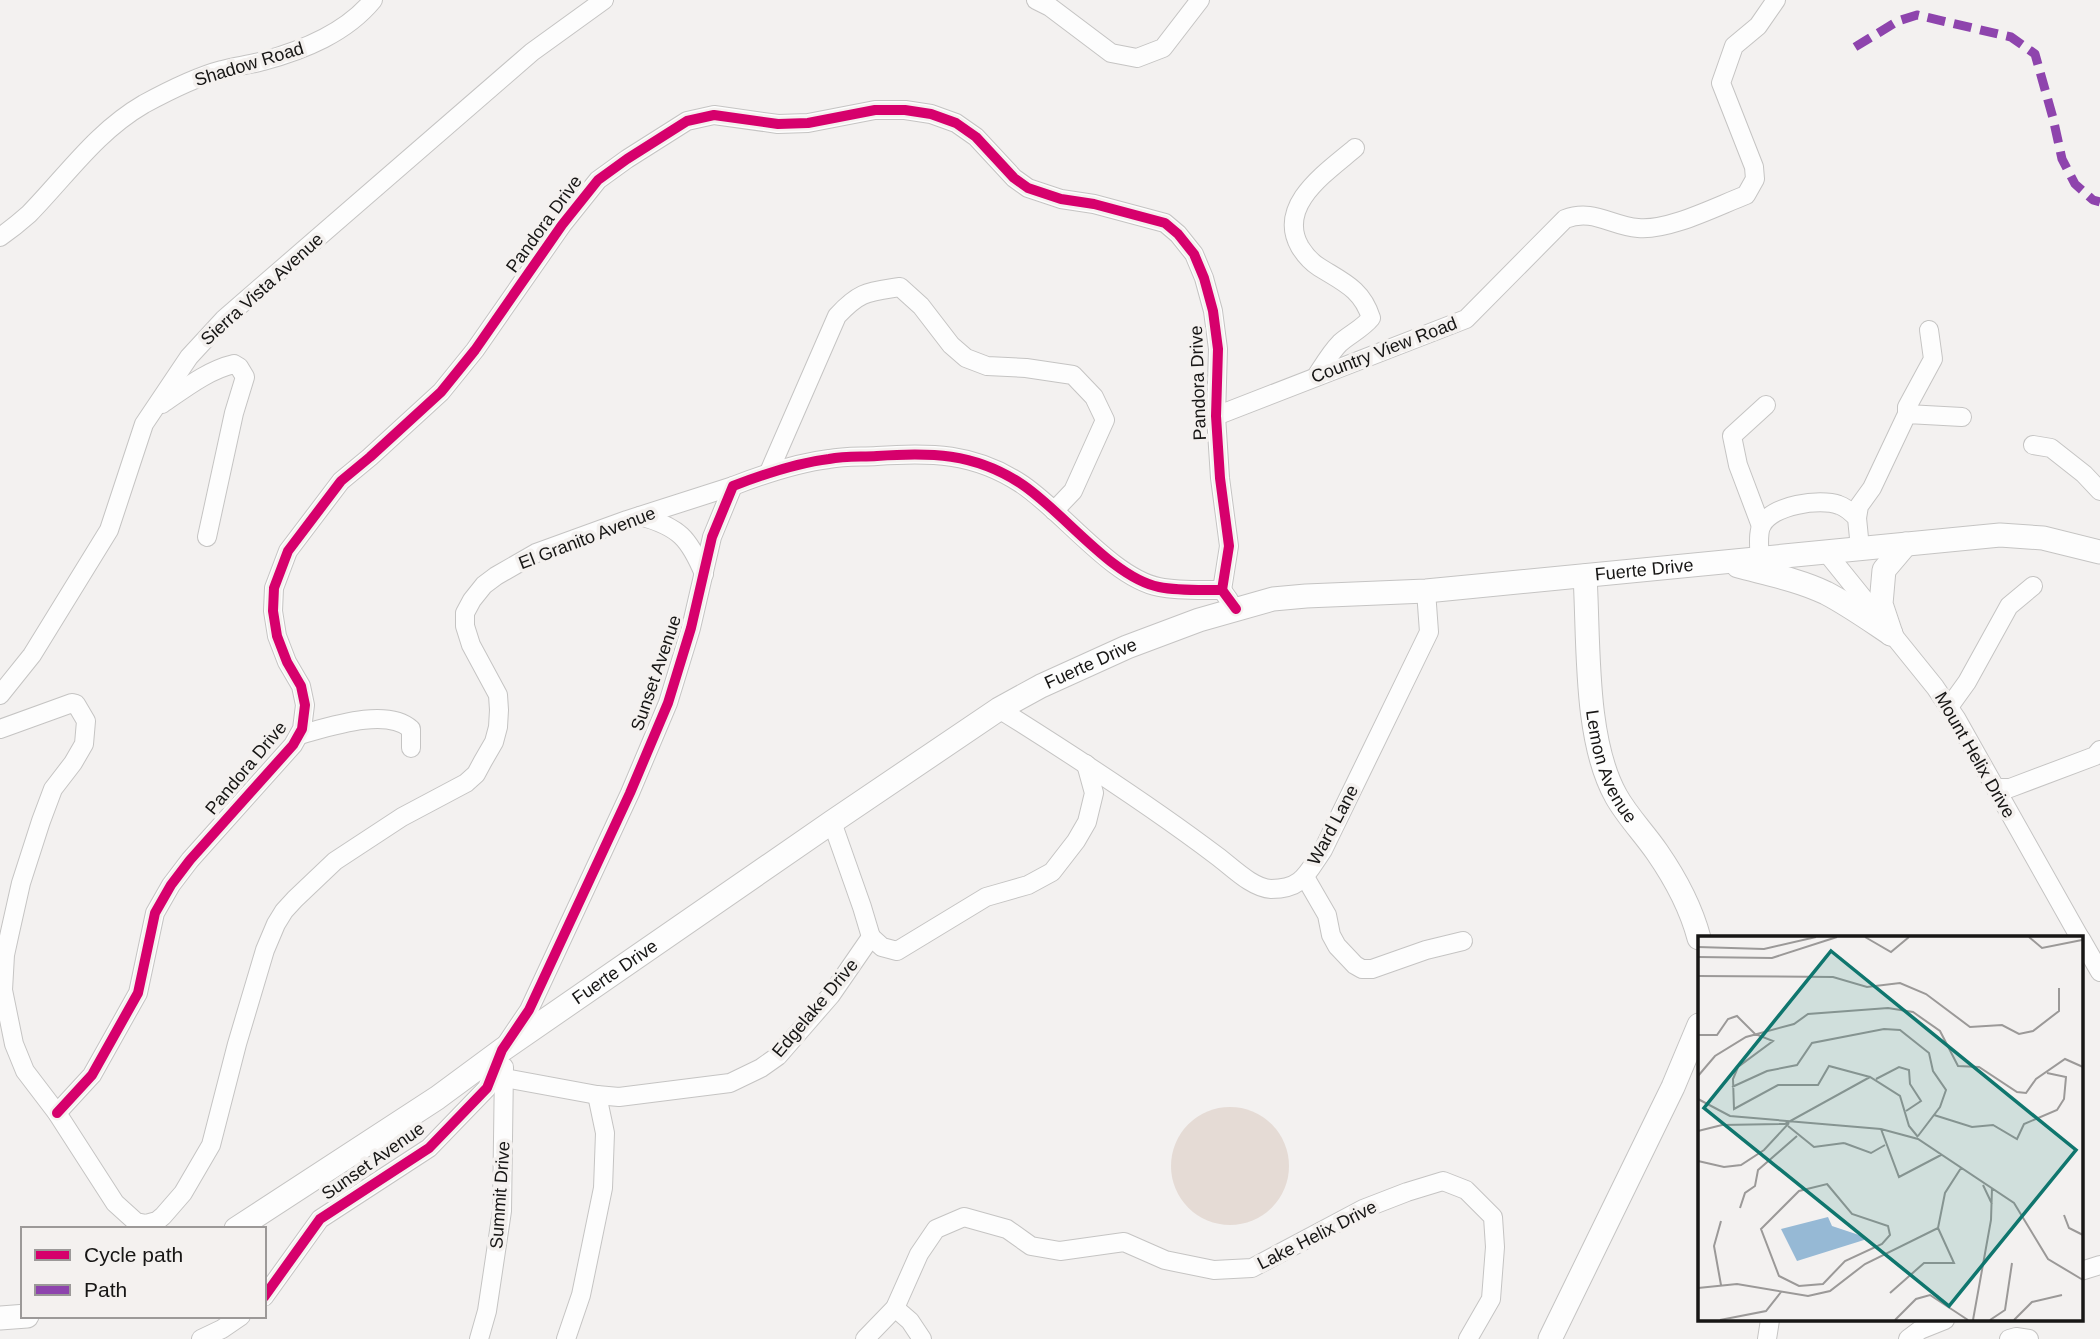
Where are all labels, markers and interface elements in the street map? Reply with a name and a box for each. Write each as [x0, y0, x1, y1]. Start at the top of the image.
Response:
street label: Shadow Road [192, 38, 306, 90]
street label: Pandora Drive [502, 172, 586, 276]
street label: Sierra Vista Avenue [197, 229, 327, 349]
street label: Country View Road [1308, 313, 1460, 387]
street label: Pandora Drive [1186, 325, 1210, 441]
street label: El Granito Avenue [516, 503, 658, 573]
street label: Fuerte Drive [1594, 555, 1694, 584]
street label: Sunset Avenue [627, 613, 685, 733]
street label: Fuerte Drive [1042, 634, 1140, 693]
street label: Mount Helix Drive [1931, 688, 2019, 822]
street label: Lemon Avenue [1582, 709, 1641, 827]
street label: Pandora Drive [201, 718, 291, 818]
street label: Ward Lane [1304, 782, 1362, 868]
street label: Fuerte Drive [568, 936, 661, 1008]
inset map [1698, 936, 2082, 1322]
street label: Edgelake Drive [768, 955, 862, 1061]
street label: Sunset Avenue [318, 1118, 428, 1204]
street label: Summit Drive [486, 1140, 514, 1250]
street label: Lake Helix Drive [1254, 1196, 1380, 1274]
legend [21, 1227, 266, 1318]
text: Cycle path [84, 1243, 183, 1266]
text: Path [84, 1278, 127, 1301]

